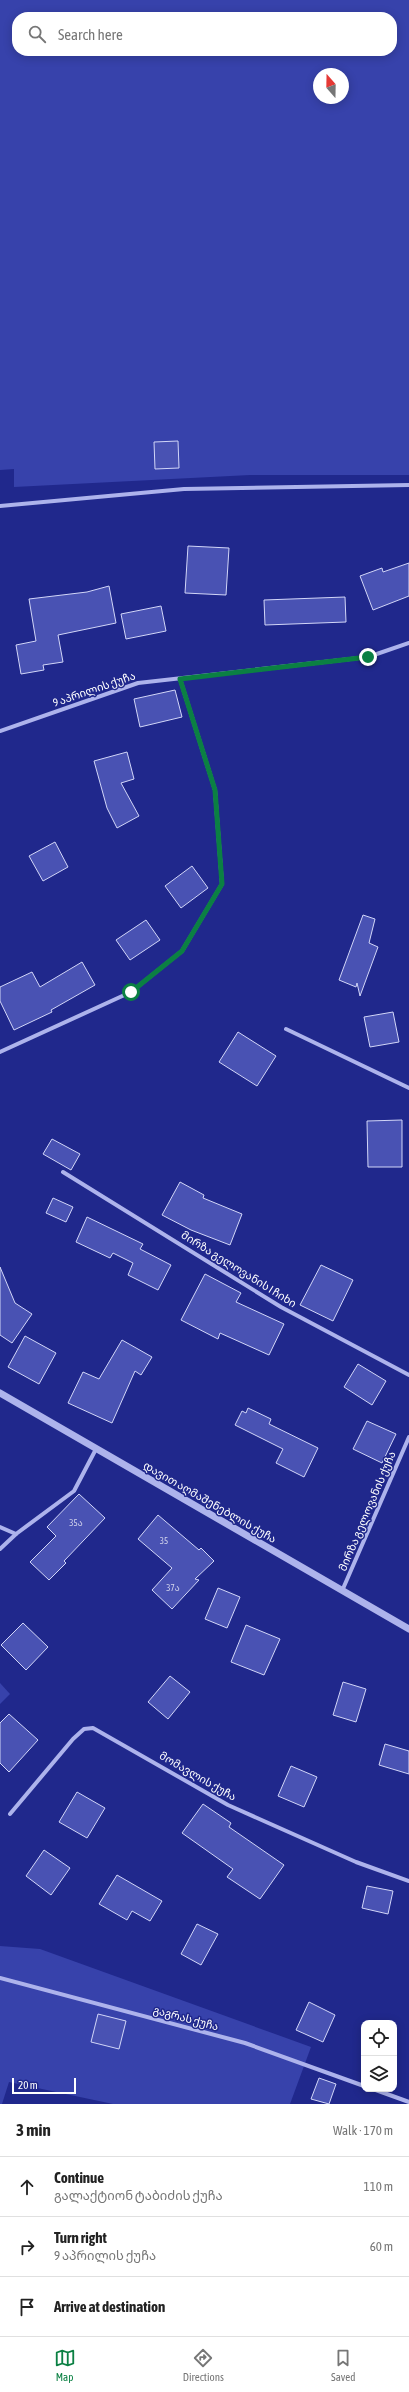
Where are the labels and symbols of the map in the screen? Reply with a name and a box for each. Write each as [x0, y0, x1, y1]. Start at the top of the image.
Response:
north arrow [313, 68, 349, 104]
route end [359, 648, 377, 666]
street label: 9 აპრილის ქუჩა [51, 669, 137, 710]
route start [122, 983, 140, 1001]
street label: მირზა გელოვანის I ჩიხი [179, 1229, 299, 1310]
street label: მირზა გელოვანის ქუჩა [336, 1449, 399, 1573]
street label: დავით აღმაშენებლის ქუჩა [141, 1459, 279, 1546]
house number: 35ა [69, 1518, 83, 1528]
house number: 35 [160, 1536, 168, 1546]
house number: 37ა [166, 1583, 180, 1593]
street label: მომავლის ქუჩა [157, 1749, 238, 1804]
street label: გაგრას ქუჩა [152, 2004, 220, 2033]
scale bar [12, 2076, 76, 2095]

